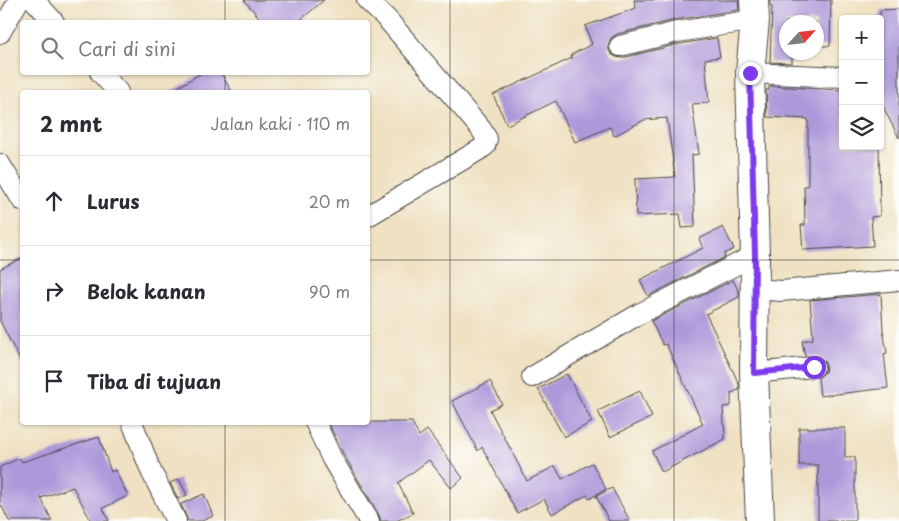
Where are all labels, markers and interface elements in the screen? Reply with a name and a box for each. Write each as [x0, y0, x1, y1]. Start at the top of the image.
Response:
north arrow [779, 15, 824, 60]
map controls [839, 15, 884, 150]
button: + [839, 15, 884, 60]
search box [20, 20, 370, 75]
icon: search [38, 34, 66, 62]
text: Cari di sini [78, 34, 176, 62]
button: − [839, 60, 884, 105]
route end [739, 62, 762, 85]
button: layers [839, 105, 884, 150]
text: 2 mnt [40, 107, 102, 139]
text: Jalan kaki · 110 m [211, 111, 350, 135]
icon: ahead [40, 187, 68, 215]
text: Lurus [87, 187, 140, 215]
text: 20 m [309, 189, 350, 213]
icon: right [40, 277, 68, 305]
text: Belok kanan [87, 277, 206, 305]
text: 90 m [309, 279, 350, 303]
route start [803, 356, 826, 379]
icon: arrive [40, 367, 68, 395]
text: Tiba di tujuan [87, 367, 221, 395]

